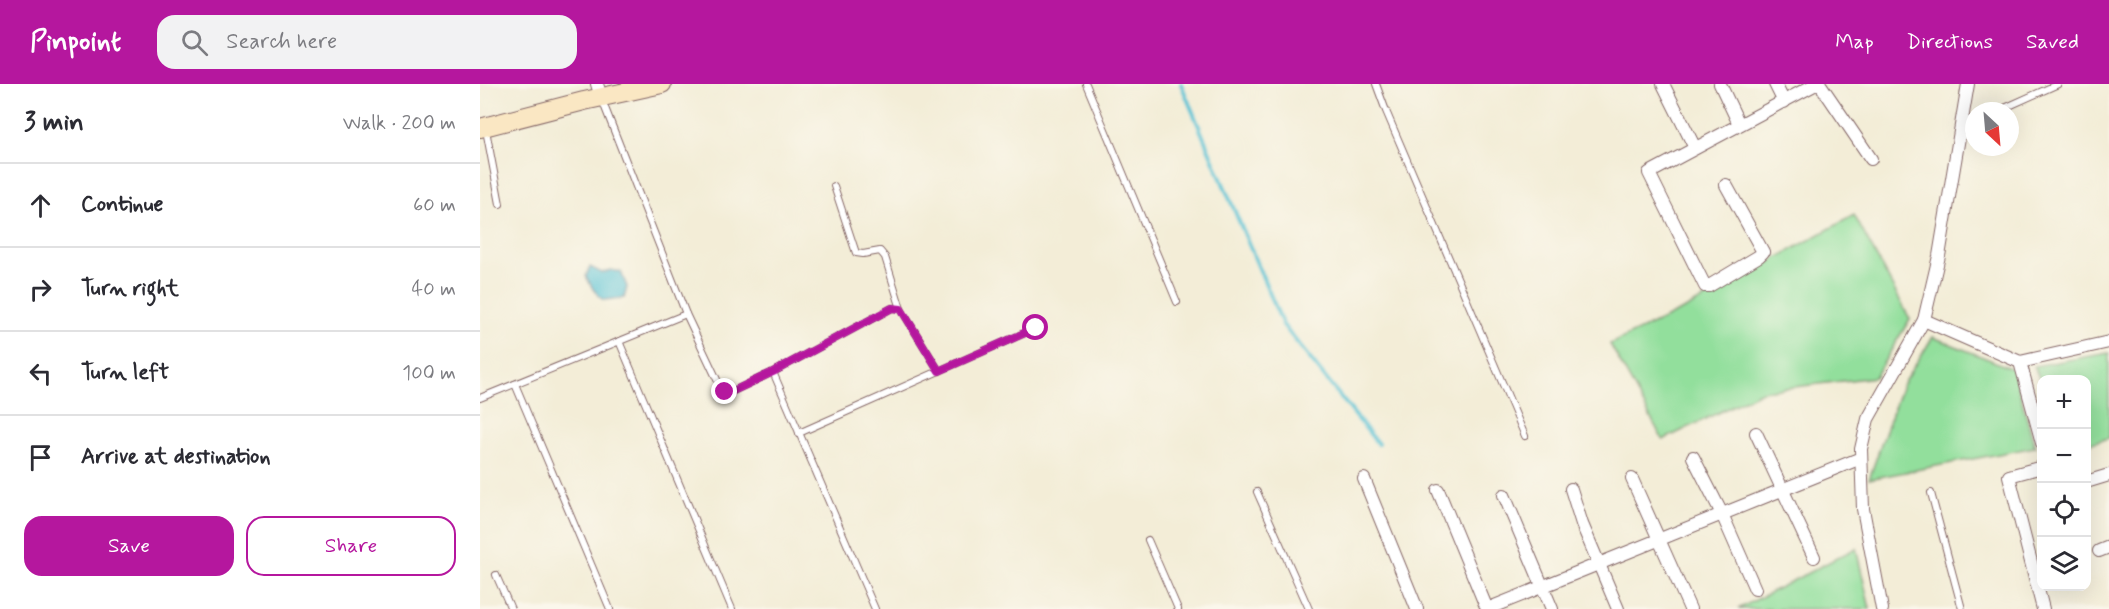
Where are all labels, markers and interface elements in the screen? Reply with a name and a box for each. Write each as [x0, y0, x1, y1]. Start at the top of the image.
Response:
search box [157, 15, 577, 69]
text: Pinpoint [30, 24, 121, 61]
icon: search [178, 26, 211, 59]
text: Search here [226, 28, 337, 56]
text: Map [1835, 28, 1874, 56]
text: Directions [1907, 28, 1993, 56]
text: Saved [2026, 28, 2079, 56]
north arrow [1965, 102, 2019, 156]
text: 3 min [24, 106, 84, 140]
text: Walk · 200 m [343, 110, 456, 137]
icon: ahead [24, 189, 57, 222]
text: Continue [81, 191, 163, 219]
text: 60 m [413, 192, 456, 219]
icon: right [24, 273, 57, 306]
text: Turn right [81, 275, 179, 303]
text: 40 m [412, 276, 456, 303]
route start [1022, 314, 1048, 340]
icon: left [24, 357, 57, 390]
text: Turn left [81, 359, 169, 387]
text: 100 m [402, 360, 456, 387]
map controls [2037, 375, 2091, 591]
button: + [2037, 375, 2091, 429]
route end [711, 378, 737, 404]
button: − [2037, 429, 2091, 483]
icon: arrive [24, 441, 57, 474]
text: Arrive at destination [81, 443, 271, 471]
button: locate [2037, 483, 2091, 537]
button: Save [24, 516, 234, 576]
button: Share [246, 516, 456, 576]
button: layers [2037, 537, 2091, 591]

